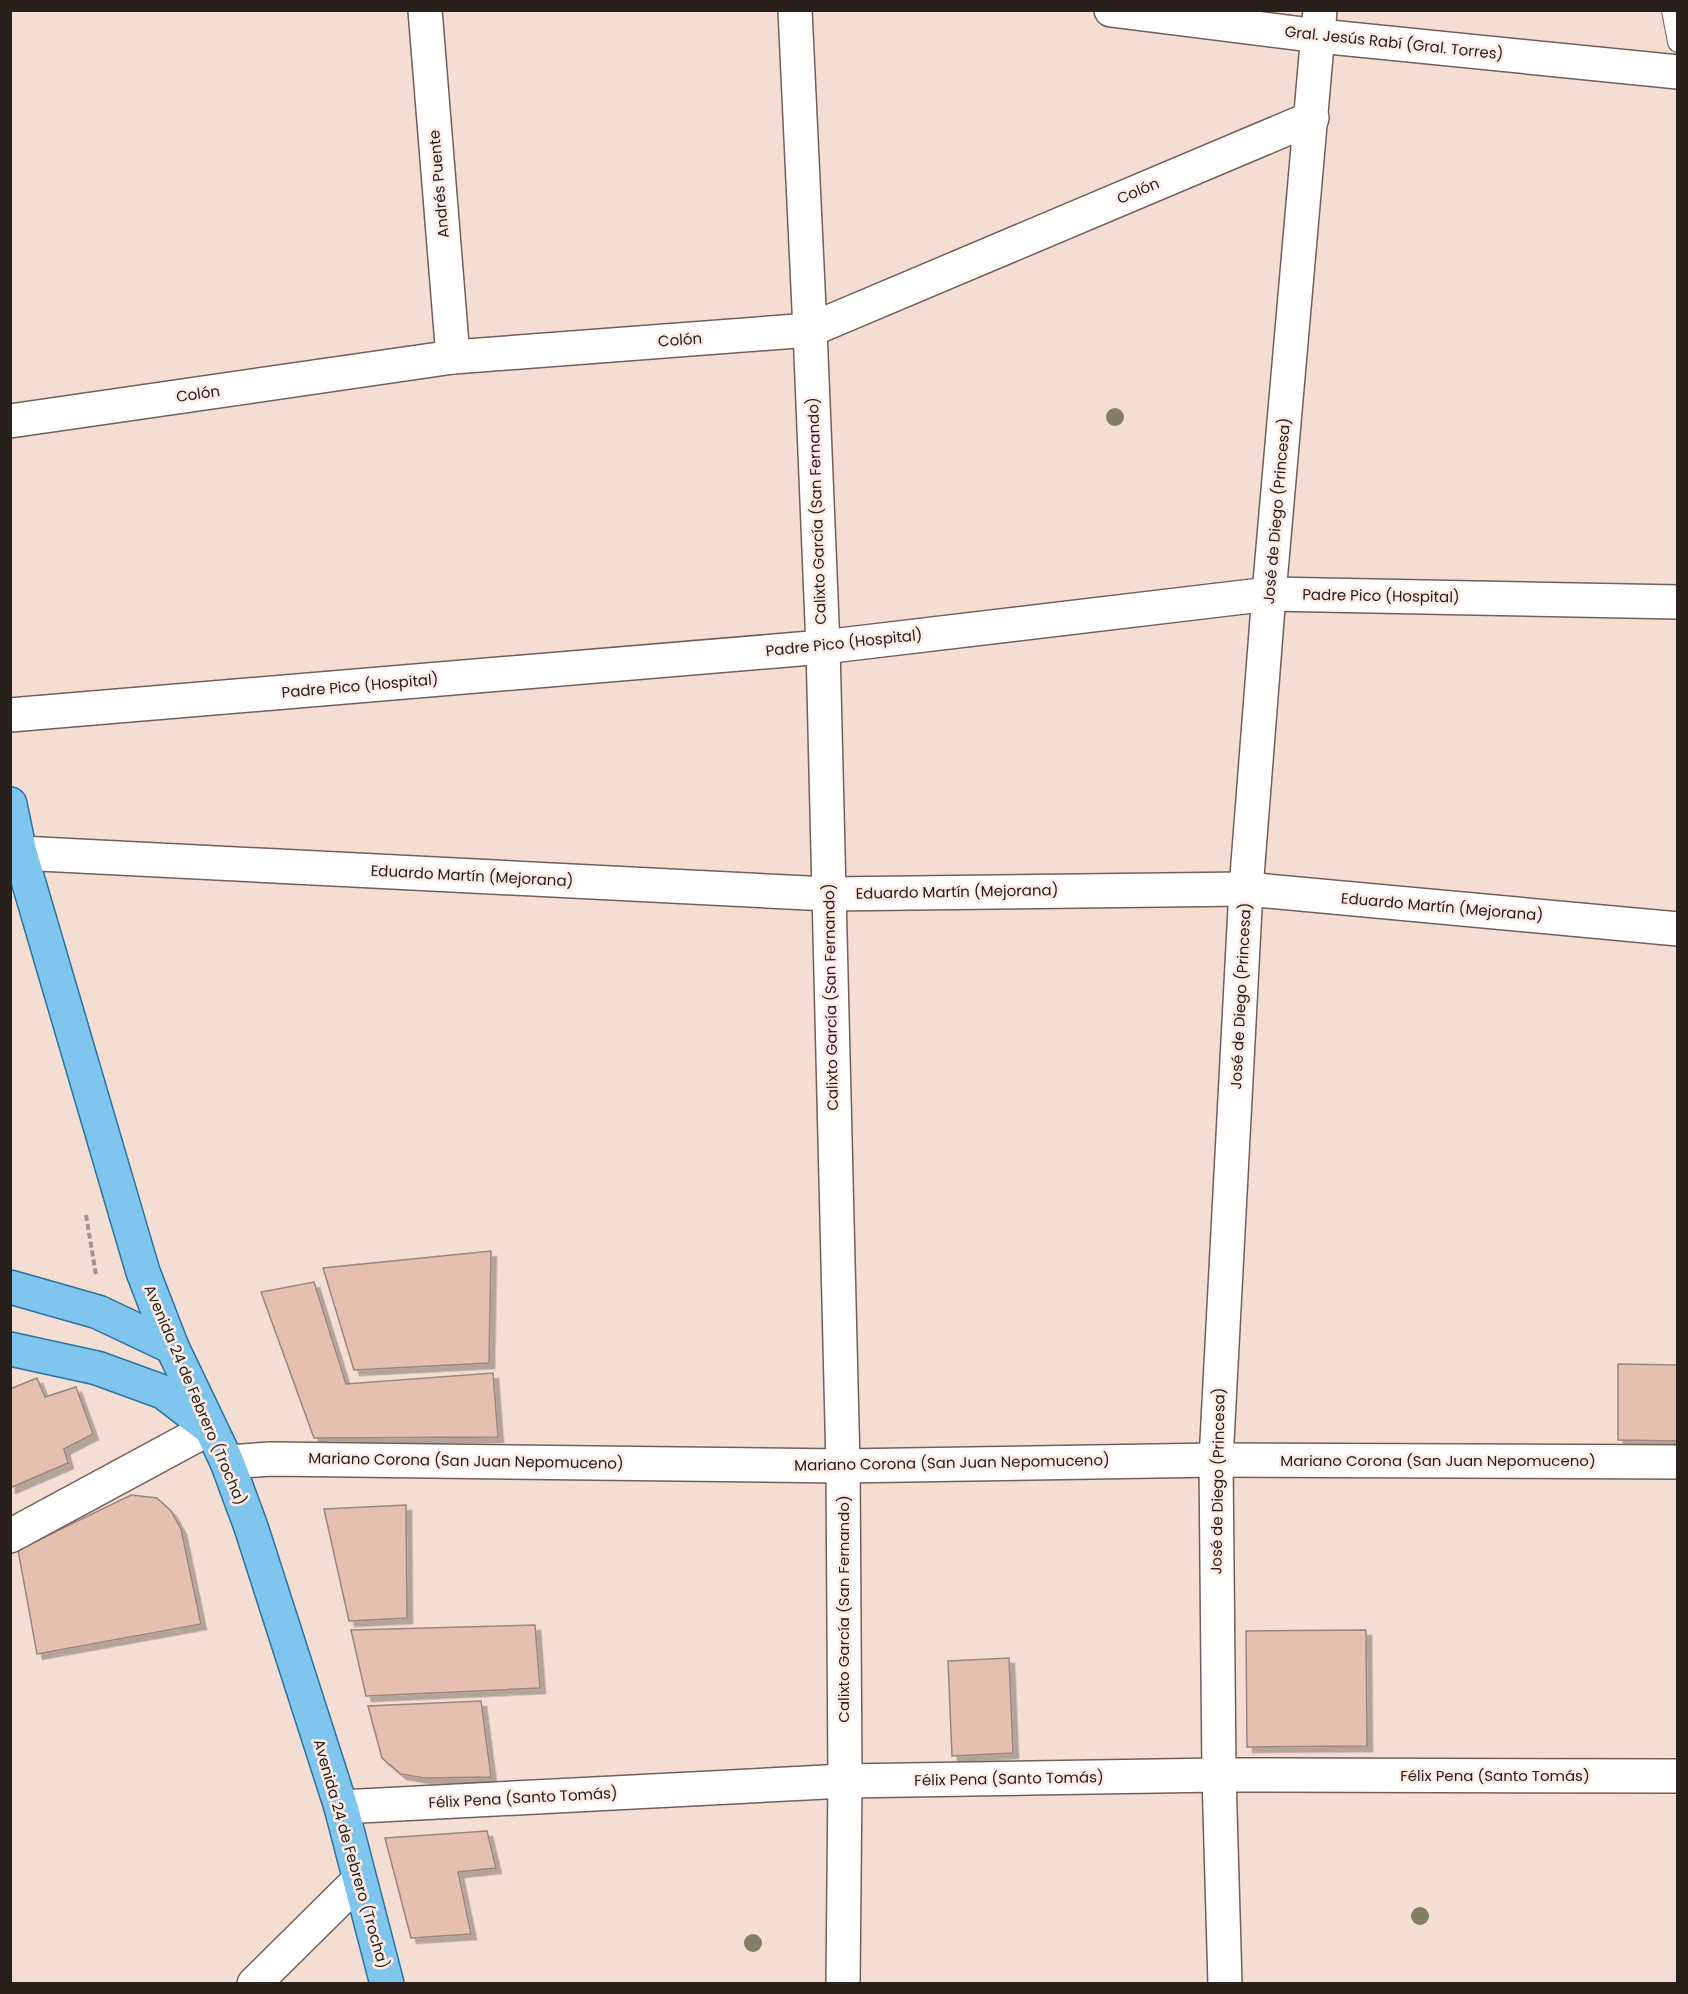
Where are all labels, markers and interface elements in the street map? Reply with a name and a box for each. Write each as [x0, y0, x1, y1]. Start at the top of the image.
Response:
street label: Gral. Jesús Rabí (Gral. Torres) [1284, 21, 1504, 64]
street label: Andrés Puente [423, 129, 454, 239]
street label: Colón [1113, 172, 1162, 209]
street label: Colón [657, 327, 703, 352]
street label: Colón [175, 380, 221, 407]
street label: Calixto García (San Fernando) [802, 397, 831, 625]
street label: José de Diego (Princesa) [1258, 417, 1295, 605]
street label: Padre Pico (Hospital) [1302, 584, 1460, 607]
street label: Padre Pico (Hospital) [765, 624, 923, 661]
street label: Padre Pico (Hospital) [281, 668, 439, 703]
street label: Eduardo Martín (Mejorana) [370, 860, 574, 891]
street label: Eduardo Martín (Mejorana) [855, 879, 1059, 904]
street label: Calixto García (San Fernando) [818, 883, 843, 1111]
street label: Eduardo Martín (Mejorana) [1340, 887, 1544, 926]
street label: José de Diego (Princesa) [1225, 902, 1256, 1090]
street label: Avenida 24 de Febrero (Trocha) [139, 1281, 252, 1508]
street label: José de Diego (Princesa) [1205, 1387, 1230, 1575]
street label: Mariano Corona (San Juan Nepomuceno) [308, 1447, 624, 1474]
street label: Mariano Corona (San Juan Nepomuceno) [794, 1449, 1110, 1476]
street label: Mariano Corona (San Juan Nepomuceno) [1280, 1450, 1596, 1471]
street label: Calixto García (San Fernando) [833, 1495, 854, 1723]
street label: Avenida 24 de Febrero (Trocha) [309, 1737, 394, 1971]
street label: Félix Pena (Santo Tomás) [1400, 1765, 1590, 1786]
street label: Félix Pena (Santo Tomás) [914, 1766, 1104, 1791]
street label: Félix Pena (Santo Tomás) [428, 1782, 618, 1813]

